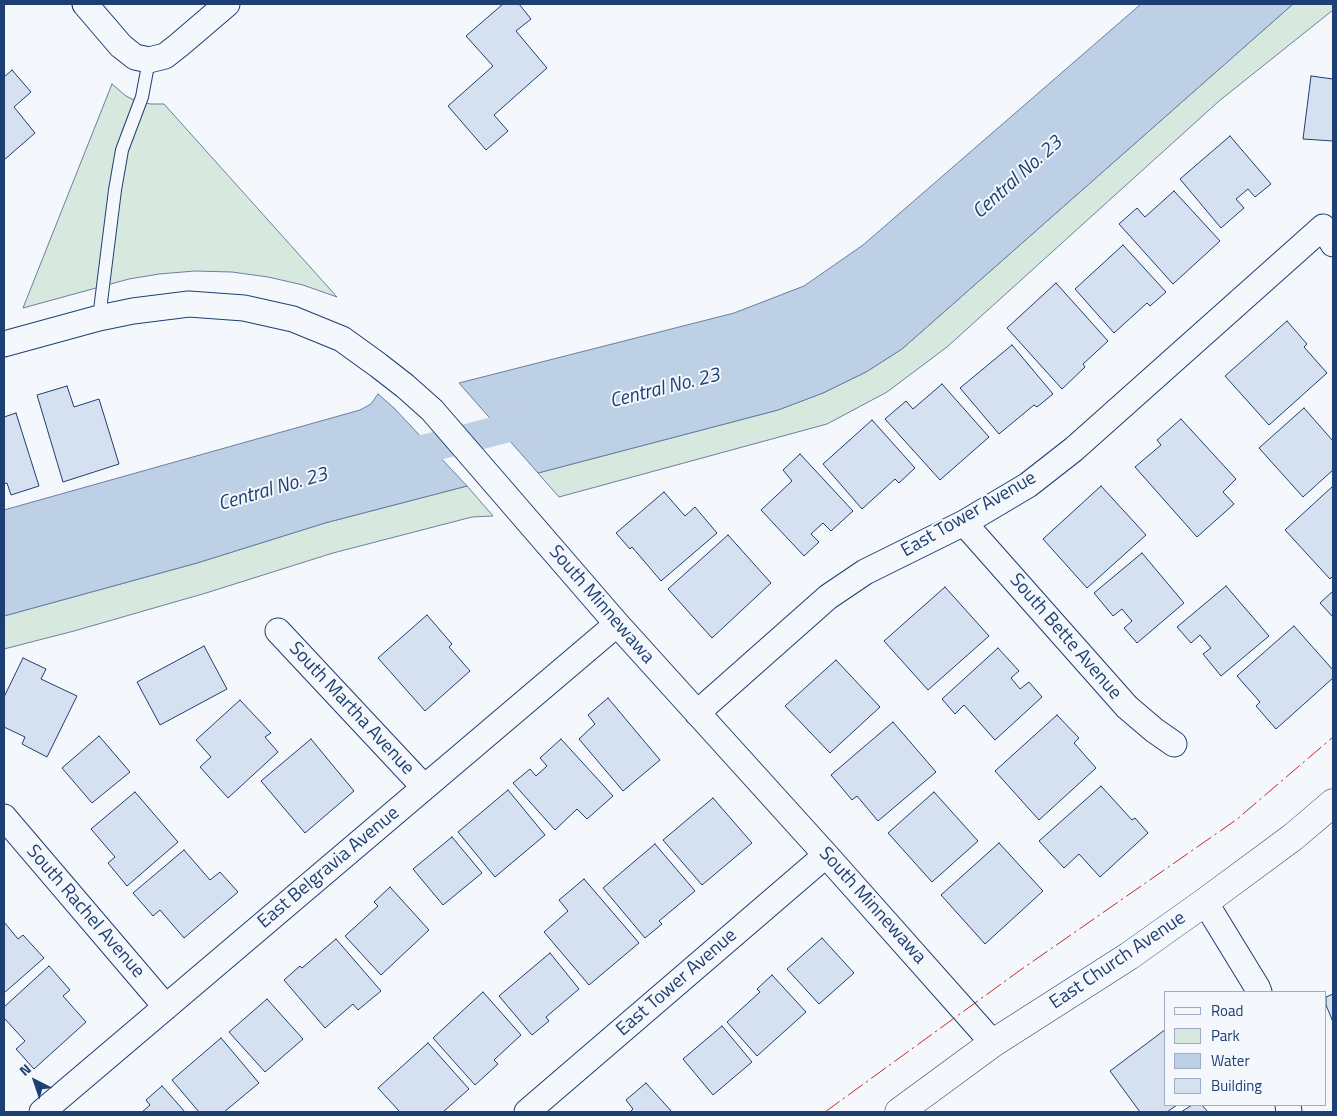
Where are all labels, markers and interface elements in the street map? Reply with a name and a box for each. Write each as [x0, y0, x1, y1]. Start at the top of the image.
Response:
water label: Central No. 23 [968, 131, 1068, 225]
water label: Central No. 23 [607, 364, 723, 414]
water label: Central No. 23 [216, 463, 330, 517]
street label: East Tower Avenue [897, 467, 1041, 563]
street label: South Minnewawa [543, 541, 659, 669]
street label: South Bette Avenue [1004, 569, 1126, 705]
street label: South Martha Avenue [283, 638, 419, 780]
street label: East Belgravia Avenue [254, 802, 404, 934]
street label: South Rachel Avenue [21, 841, 149, 983]
street label: South Minnewawa [814, 843, 930, 969]
street label: East Church Avenue [1046, 907, 1190, 1015]
street label: East Tower Avenue [612, 925, 742, 1041]
legend [1164, 991, 1327, 1106]
text: Road [1211, 999, 1243, 1022]
text: Park [1211, 1024, 1240, 1047]
text: Water [1211, 1049, 1250, 1072]
north arrow [10, 1056, 60, 1106]
text: N [14, 1058, 35, 1080]
text: Building [1211, 1074, 1262, 1097]

